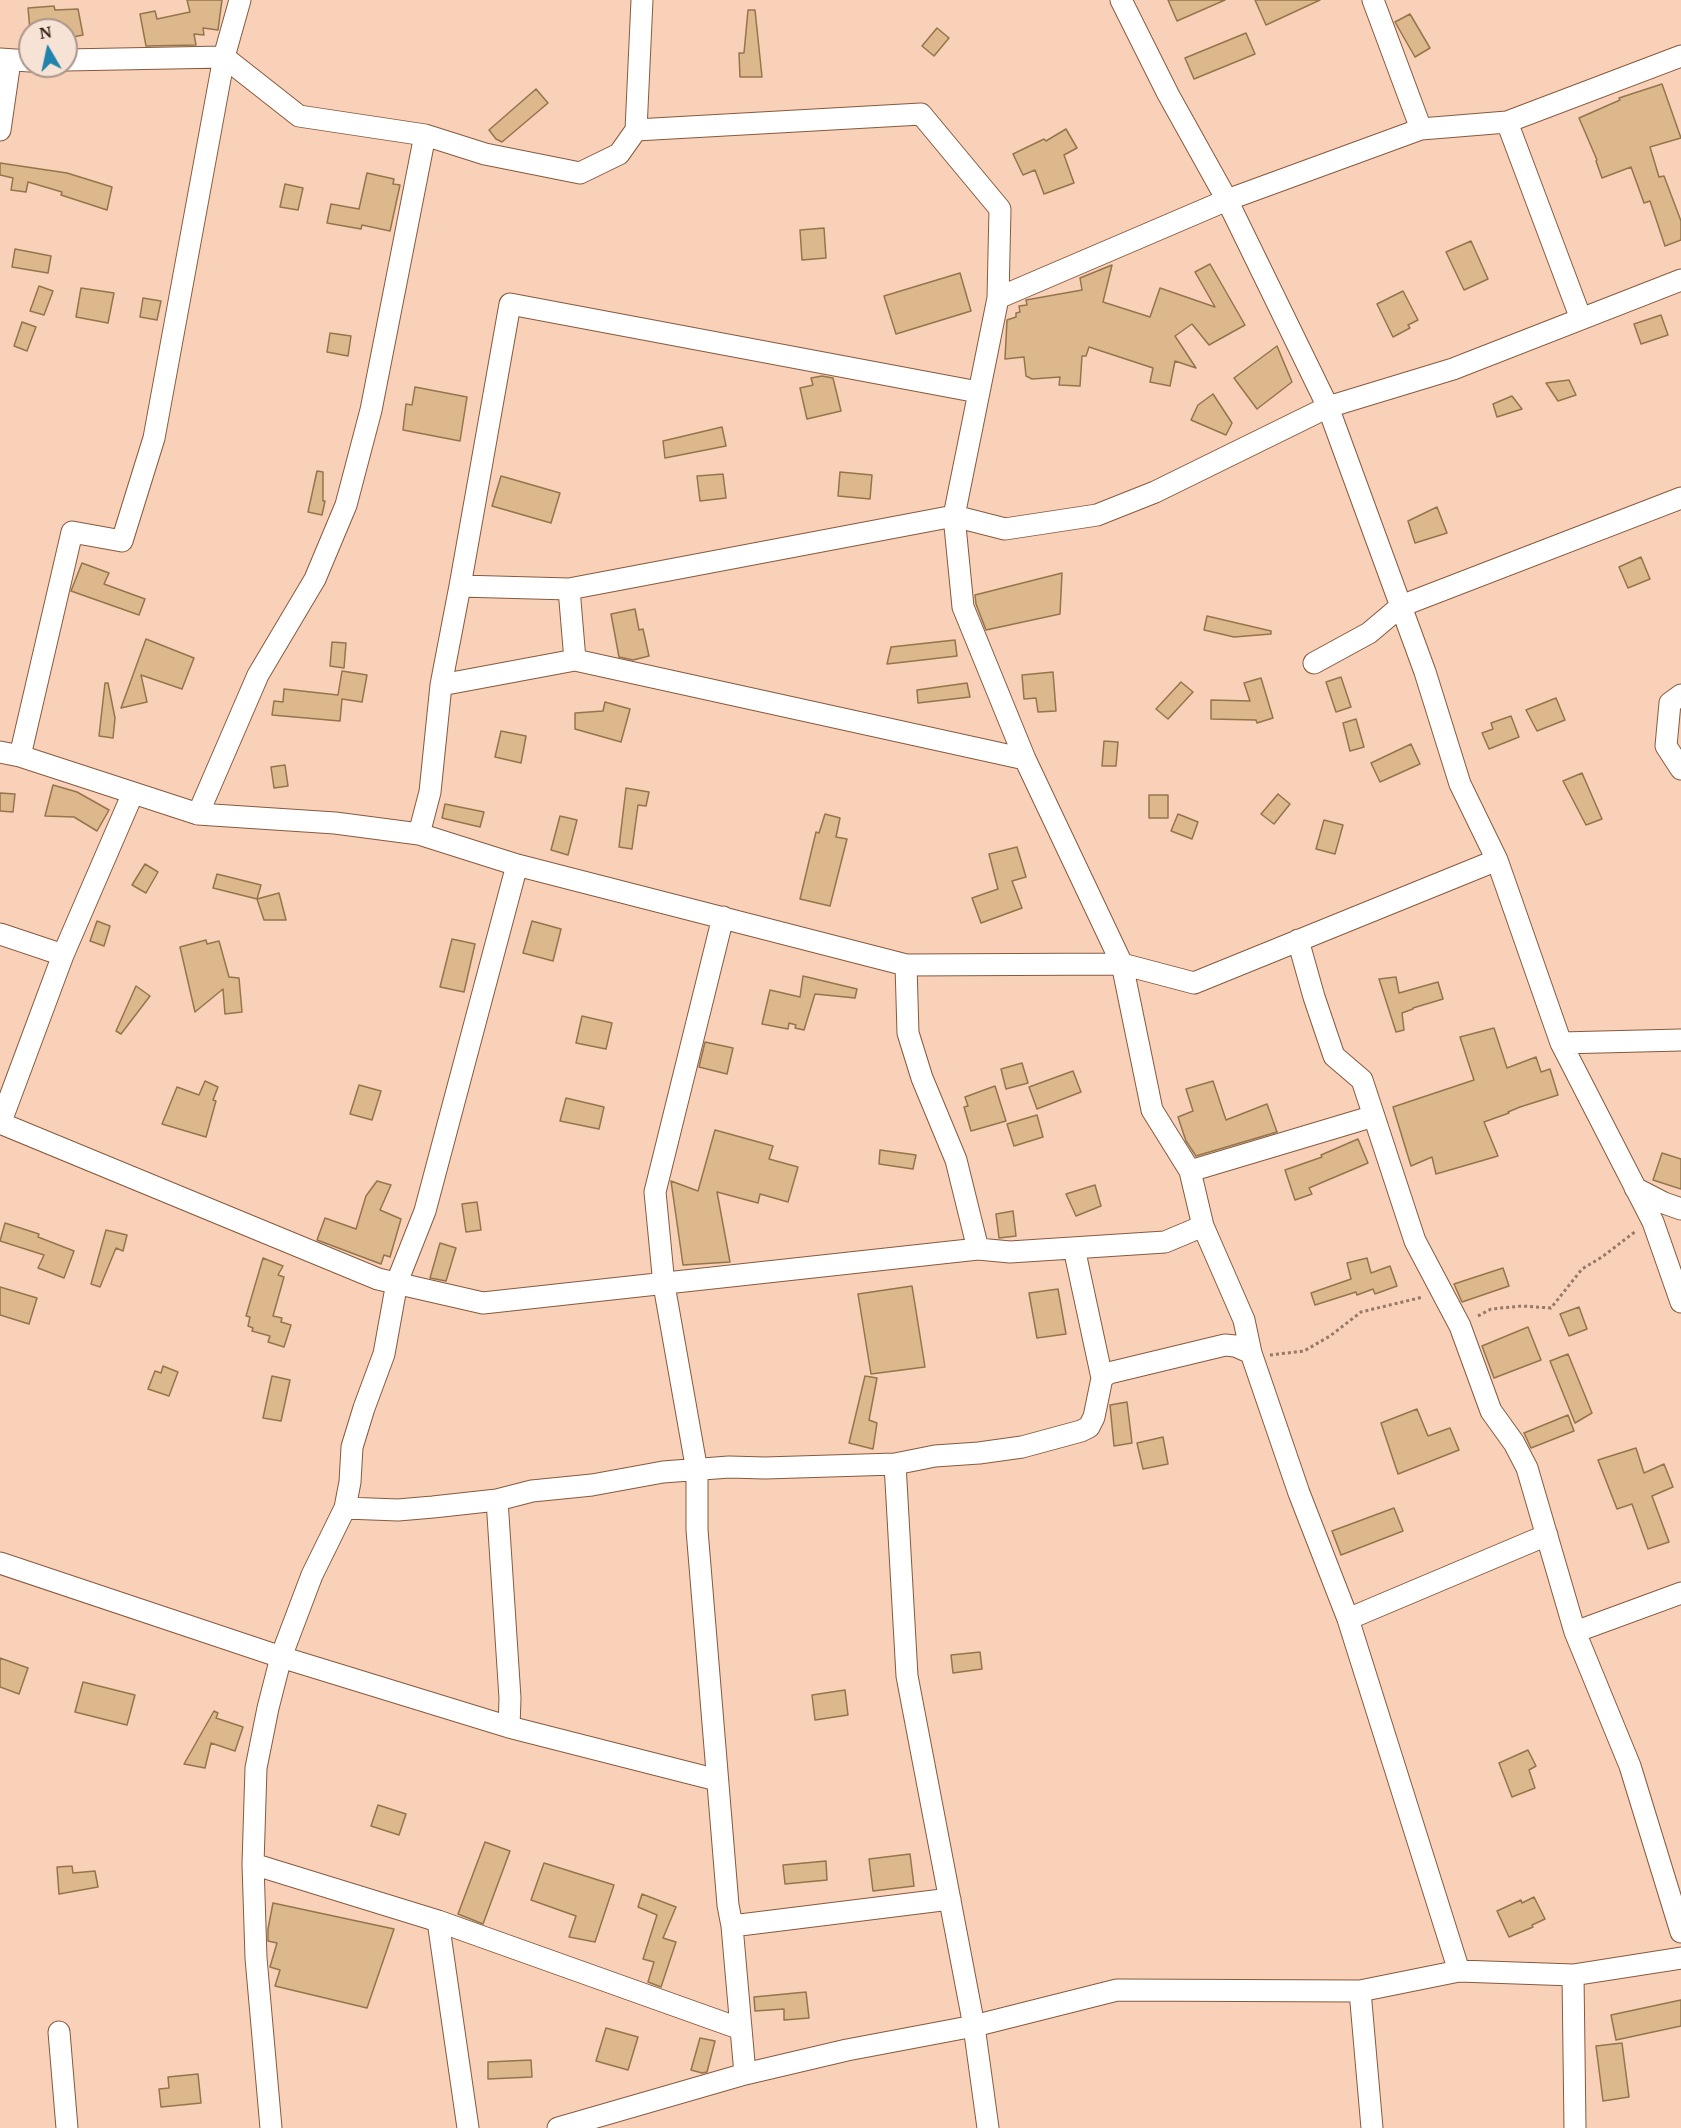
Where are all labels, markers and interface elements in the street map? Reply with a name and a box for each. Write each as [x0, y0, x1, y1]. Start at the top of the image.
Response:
north arrow [18, 18, 78, 78]
text: N [38, 20, 53, 44]

